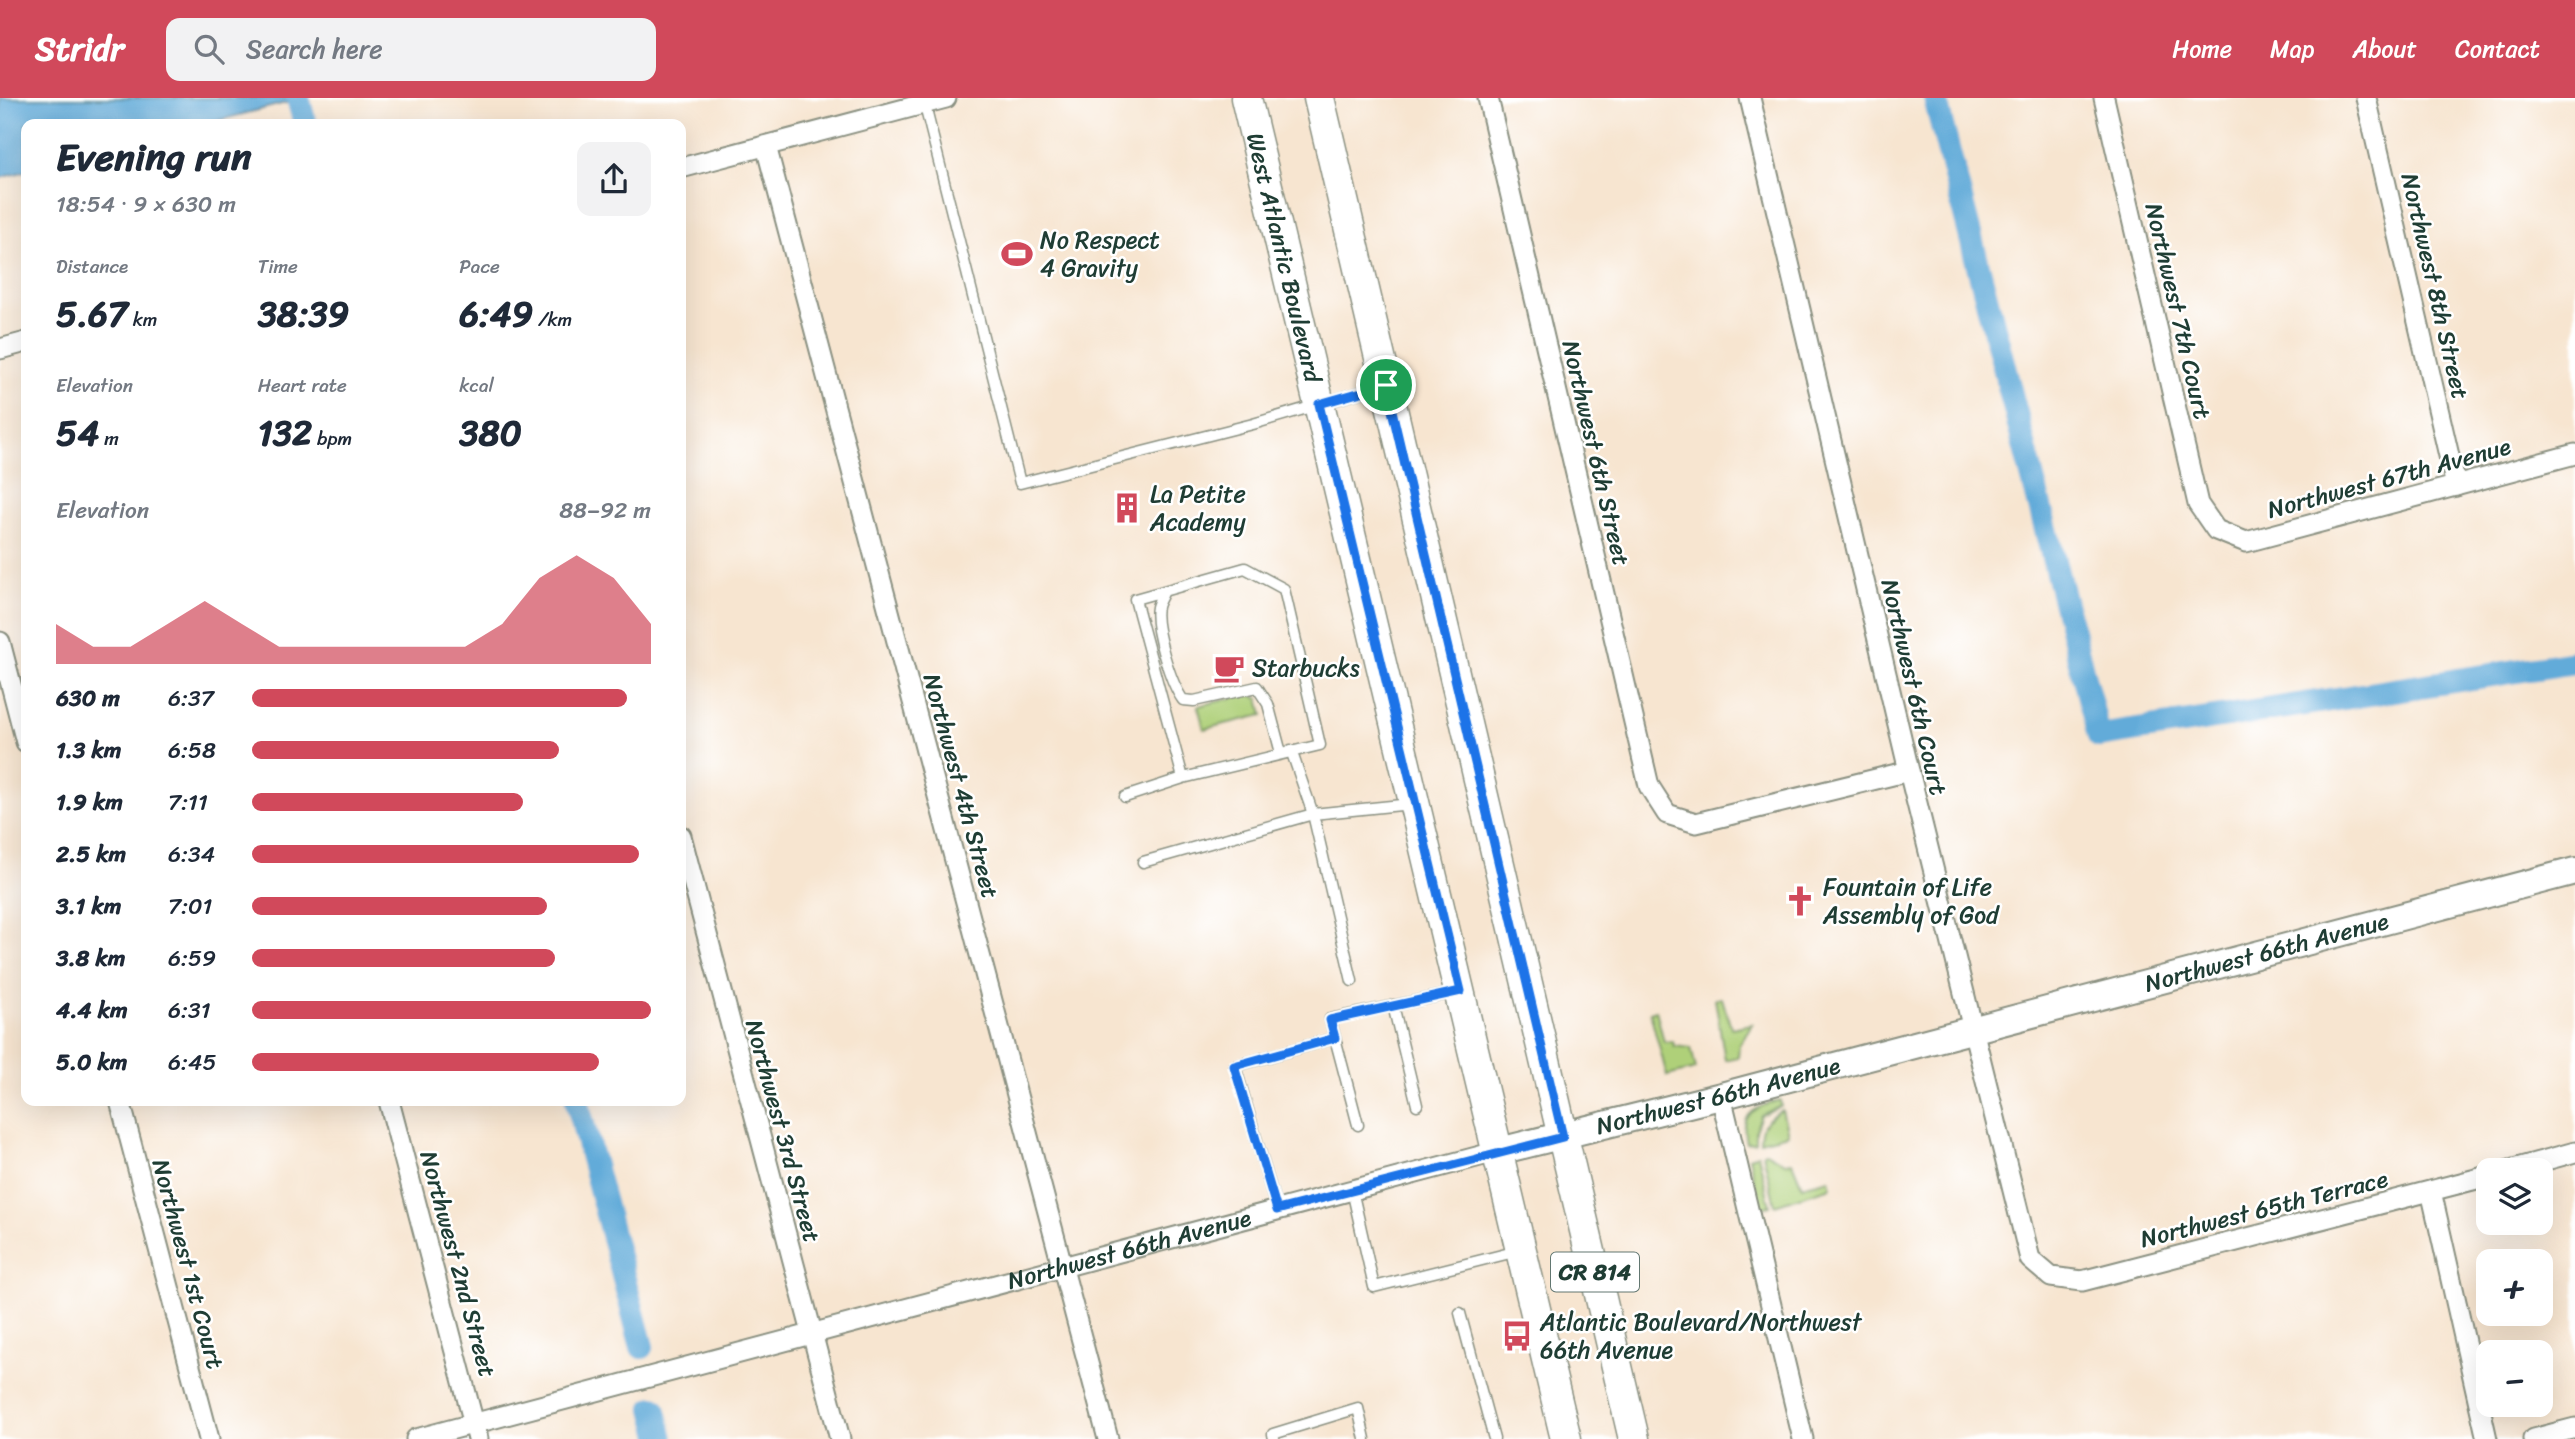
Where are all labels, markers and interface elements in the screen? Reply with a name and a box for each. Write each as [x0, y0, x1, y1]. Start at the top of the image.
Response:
search box [166, 18, 656, 81]
text: Stridr [35, 20, 124, 78]
text: Search here [246, 26, 383, 72]
text: Home [2172, 28, 2232, 70]
text: Map [2270, 28, 2314, 70]
text: About [2352, 28, 2417, 70]
text: Contact [2455, 28, 2540, 70]
icon: search [190, 30, 228, 68]
text: Evening run [56, 124, 252, 191]
street label: West Atlantic Boulevard [1234, 128, 1334, 388]
button: share [577, 142, 651, 216]
street label: Northwest 8th Street [2389, 169, 2481, 403]
text: 18:54 · 9 × 630 m [56, 184, 236, 225]
street label: Northwest 7th Court [2133, 199, 2223, 423]
place label: No Respect 4 Gravity [1040, 219, 1160, 289]
sports icon: No Respect 4 Gravity [1000, 237, 1034, 271]
text: Distance [56, 250, 128, 283]
text: Time [258, 250, 298, 283]
text: Pace [459, 250, 500, 283]
text: 5.67 [56, 283, 128, 345]
text: 38:39 [258, 283, 349, 345]
text: 6:49 [459, 283, 533, 345]
text: km [128, 303, 157, 336]
text: /km [533, 303, 572, 336]
street label: Northwest 6th Street [1550, 336, 1642, 570]
pin [1356, 355, 1416, 415]
icon: arrive [1367, 366, 1405, 404]
text: Elevation [56, 369, 133, 402]
text: Heart rate [258, 369, 347, 402]
text: kcal [459, 369, 494, 402]
text: 54 [56, 402, 99, 464]
text: 132 [258, 402, 312, 464]
text: 380 [459, 402, 522, 464]
text: m [99, 422, 119, 455]
text: bpm [312, 422, 352, 455]
street label: Northwest 67th Avenue [2262, 425, 2516, 531]
place label: La Petite Academy [1149, 473, 1246, 543]
text: Elevation [56, 490, 149, 531]
text: 88–92 m [559, 490, 651, 531]
building icon: La Petite Academy [1110, 491, 1144, 525]
street label: Northwest 6th Court [1869, 575, 1959, 799]
place label: Starbucks [1252, 647, 1360, 689]
cafe icon: Starbucks [1212, 651, 1246, 685]
street label: Northwest 4th Street [911, 669, 1011, 903]
text: 630 m [56, 678, 120, 719]
text: 6:37 [168, 678, 214, 719]
text: 1.3 km [56, 730, 121, 771]
text: 6:58 [168, 730, 216, 771]
text: 1.9 km [56, 782, 123, 823]
text: 7:11 [168, 782, 208, 823]
text: 2.5 km [56, 834, 126, 875]
text: 6:34 [168, 834, 215, 875]
place label: Fountain of Life Assembly of God [1822, 866, 2000, 936]
church icon: Fountain of Life Assembly of God [1783, 884, 1817, 918]
text: 3.1 km [56, 886, 121, 927]
text: 7:01 [168, 886, 212, 927]
street label: Northwest 66th Avenue [2140, 900, 2394, 1005]
text: 3.8 km [56, 938, 125, 979]
text: 6:59 [168, 938, 216, 979]
text: 4.4 km [56, 990, 128, 1031]
text: 6:31 [168, 990, 211, 1031]
street label: Northwest 3rd Street [733, 1015, 833, 1247]
text: 5.0 km [56, 1042, 127, 1083]
text: 6:45 [168, 1042, 216, 1083]
street label: Northwest 66th Avenue [1592, 1044, 1845, 1147]
street label: Northwest 2nd Street [408, 1146, 508, 1382]
street label: Northwest 1st Court [140, 1154, 236, 1374]
street label: Northwest 65th Terrace [2136, 1158, 2393, 1260]
map controls [2476, 1158, 2553, 1417]
button: layers [2476, 1158, 2553, 1235]
street label: Northwest 66th Avenue [1003, 1197, 1256, 1302]
button: + [2476, 1249, 2553, 1326]
road number: CR 814 [1551, 1252, 1639, 1292]
place label: Atlantic Boulevard/Northwest 66th Avenue [1539, 1301, 1863, 1371]
bus stop icon: Atlantic Boulevard/Northwest 66th Avenue [1500, 1319, 1534, 1353]
button: − [2476, 1340, 2553, 1417]

